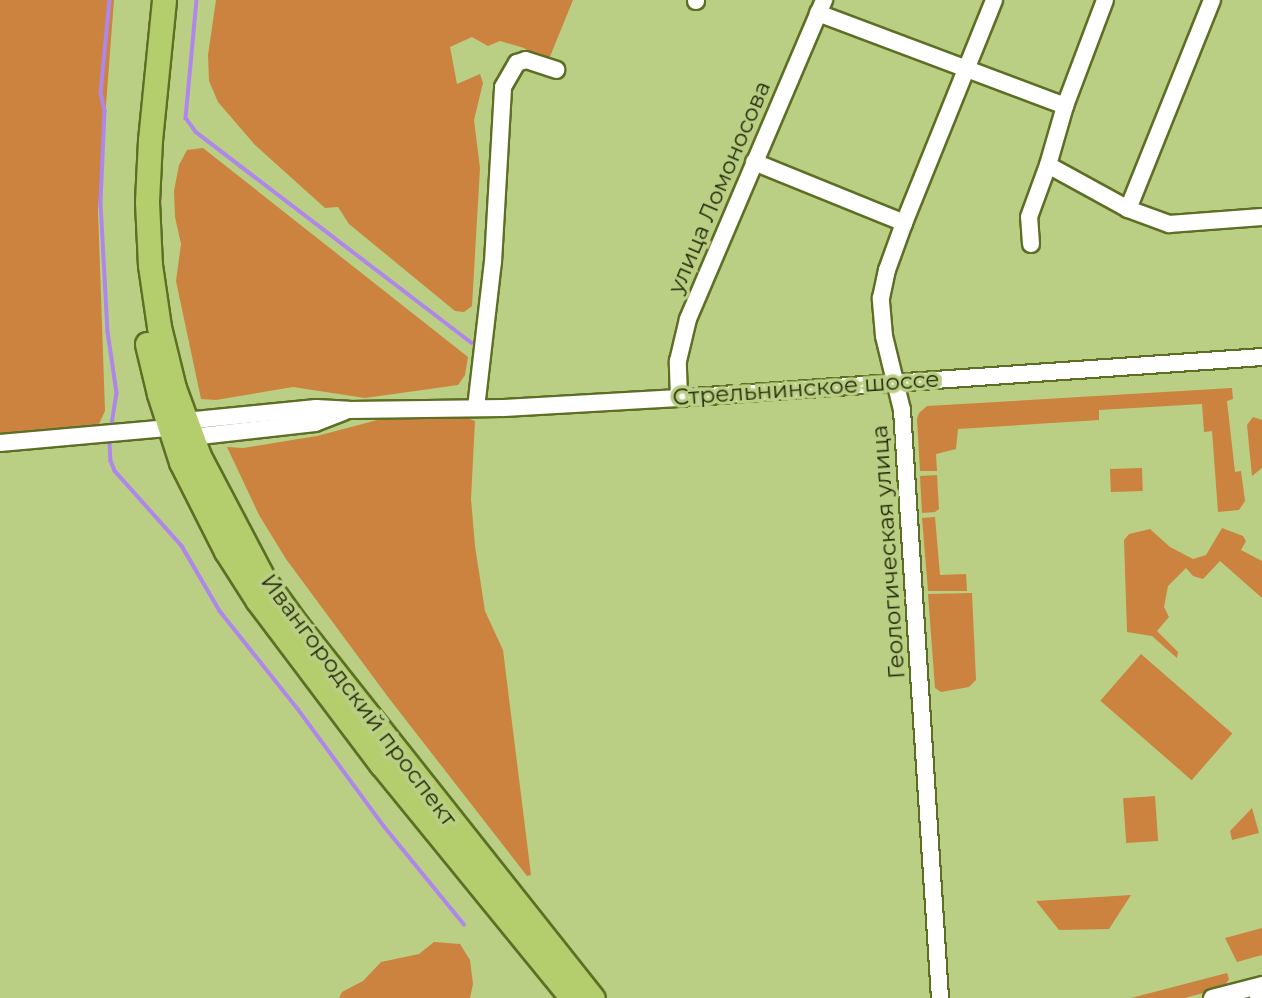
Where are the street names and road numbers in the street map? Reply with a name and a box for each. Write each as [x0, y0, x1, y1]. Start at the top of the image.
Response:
street label: улица Ломоносова [662, 77, 776, 297]
street label: Стрельнинское шоссе [672, 365, 940, 411]
street label: Геологическая улица [865, 424, 911, 680]
street label: Ивангородский проспект [255, 568, 463, 832]

